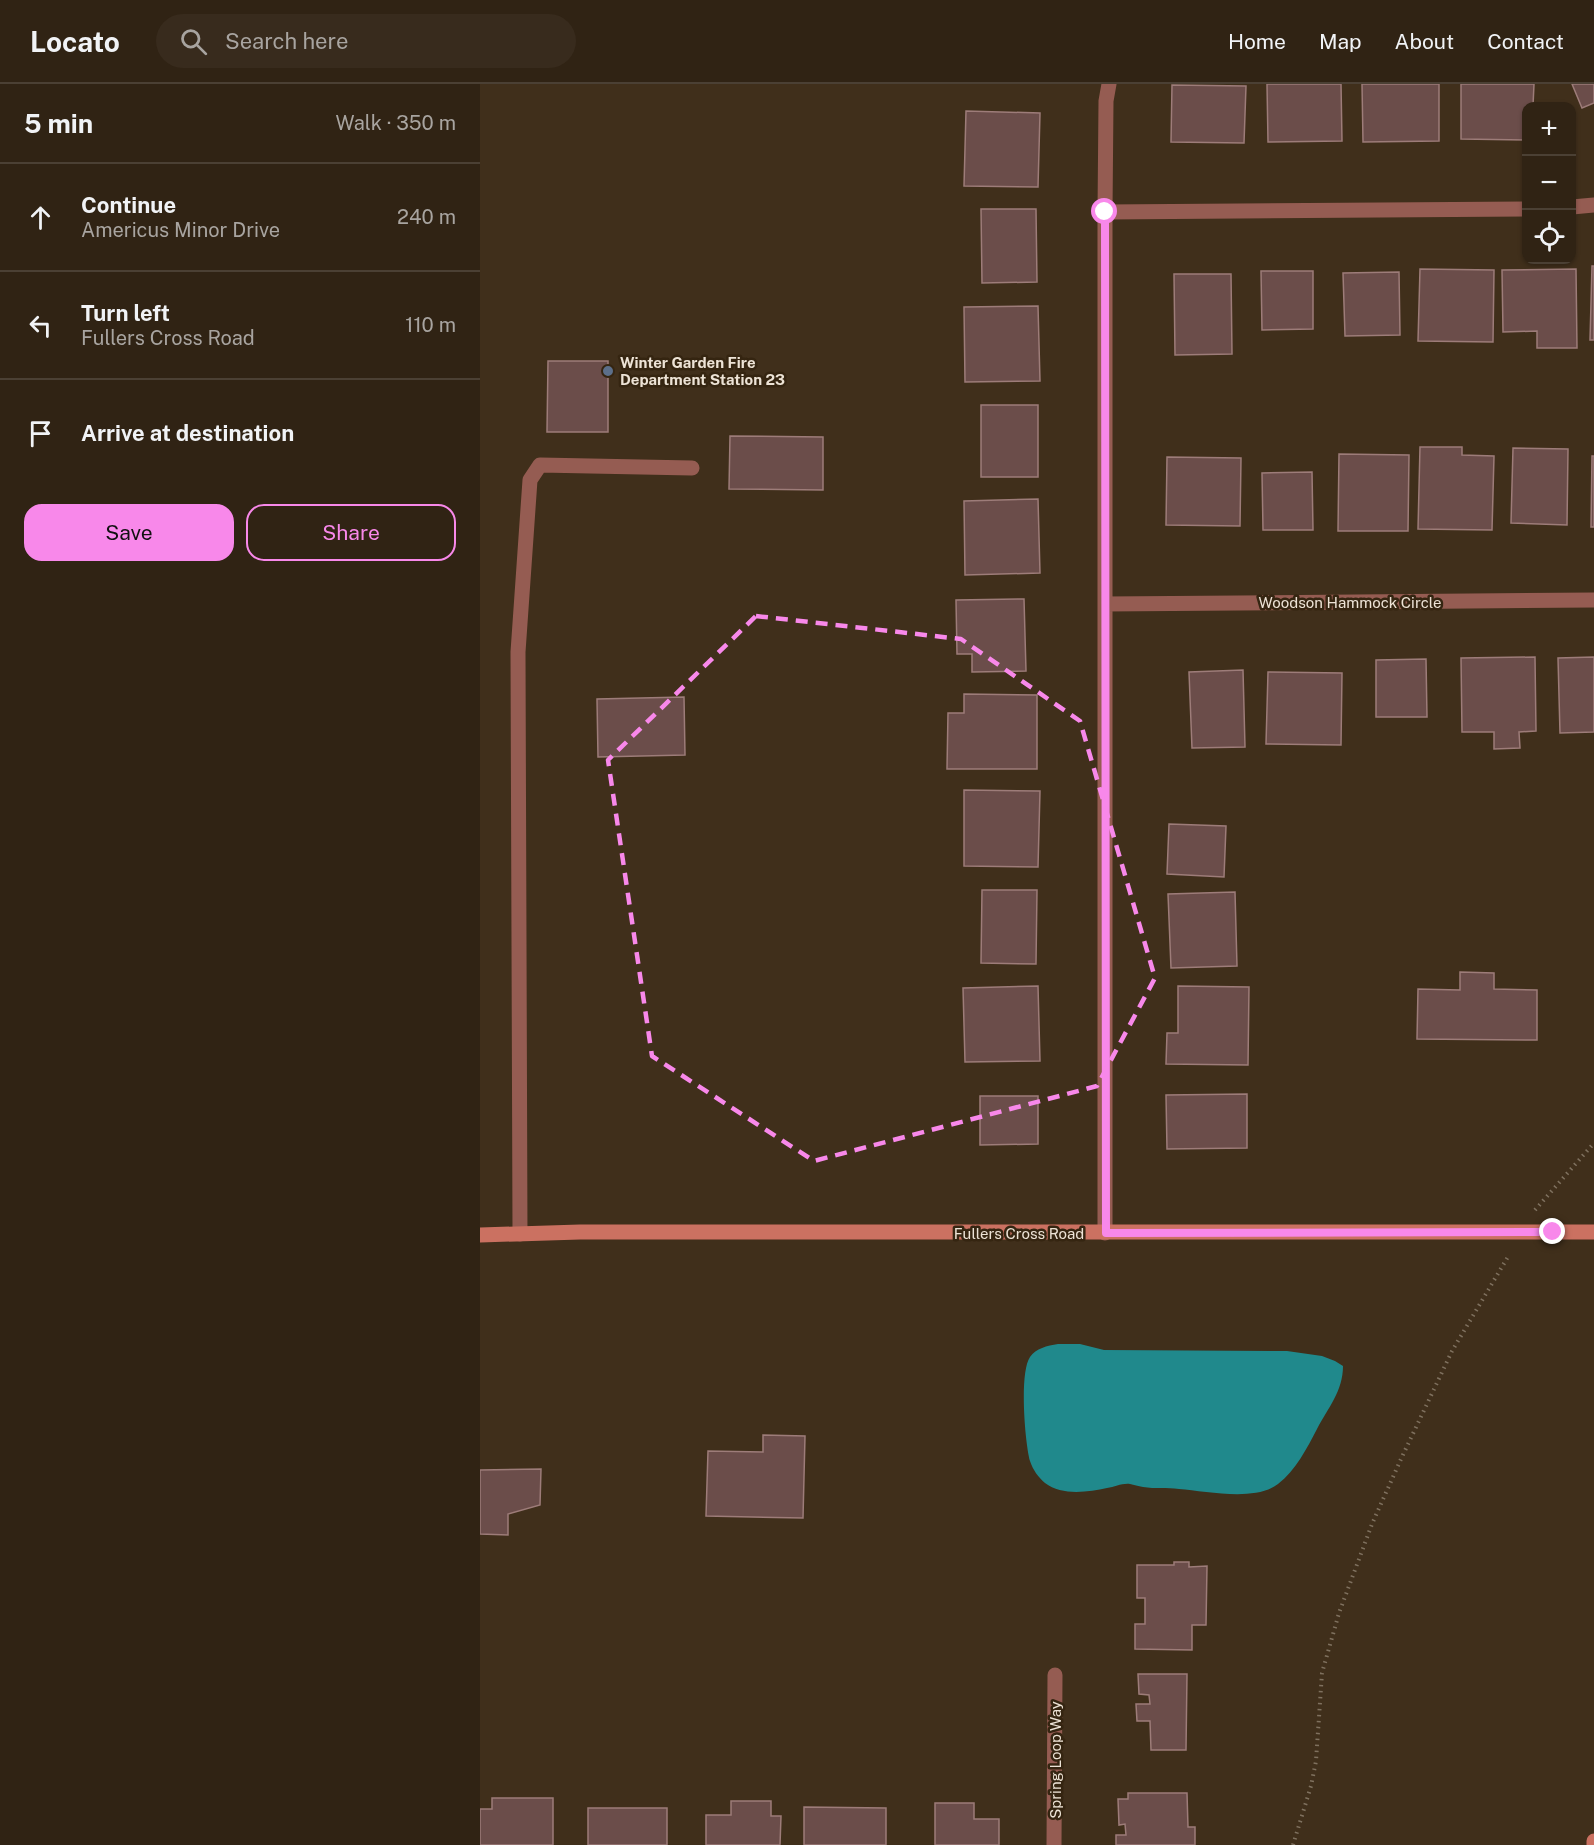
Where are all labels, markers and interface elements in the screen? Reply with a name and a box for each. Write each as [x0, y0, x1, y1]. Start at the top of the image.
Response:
search box [156, 14, 576, 68]
text: Locato [30, 25, 120, 58]
icon: search [177, 25, 210, 58]
text: Search here [225, 28, 348, 54]
text: Home [1228, 29, 1286, 54]
text: Map [1319, 29, 1362, 54]
text: About [1395, 29, 1454, 54]
text: Contact [1487, 29, 1564, 54]
map controls [1522, 102, 1576, 264]
button: + [1522, 102, 1576, 156]
text: 5 min [24, 108, 93, 139]
text: Walk · 350 m [336, 111, 456, 135]
button: − [1522, 156, 1576, 210]
text: Continue [81, 192, 176, 218]
route start [1091, 198, 1117, 224]
icon: ahead [24, 201, 57, 234]
text: 240 m [397, 205, 456, 229]
button: locate [1522, 210, 1576, 264]
text: Americus Minor Drive [81, 218, 280, 242]
text: Turn left [81, 300, 170, 326]
icon: left [24, 309, 57, 342]
text: 110 m [405, 313, 456, 337]
text: Fullers Cross Road [81, 326, 255, 350]
place label: Winter Garden Fire Department Station 23 [620, 354, 785, 388]
marker: Winter Garden Fire Department Station 23 [601, 364, 615, 378]
icon: arrive [24, 417, 57, 450]
text: Arrive at destination [81, 420, 294, 446]
button: Save [24, 504, 234, 561]
button: Share [246, 504, 456, 561]
street label: Woodson Hammock Circle [1259, 594, 1441, 611]
route end [1539, 1218, 1565, 1244]
street label: Fullers Cross Road [954, 1225, 1084, 1242]
street label: Spring Loop Way [1047, 1701, 1064, 1819]

